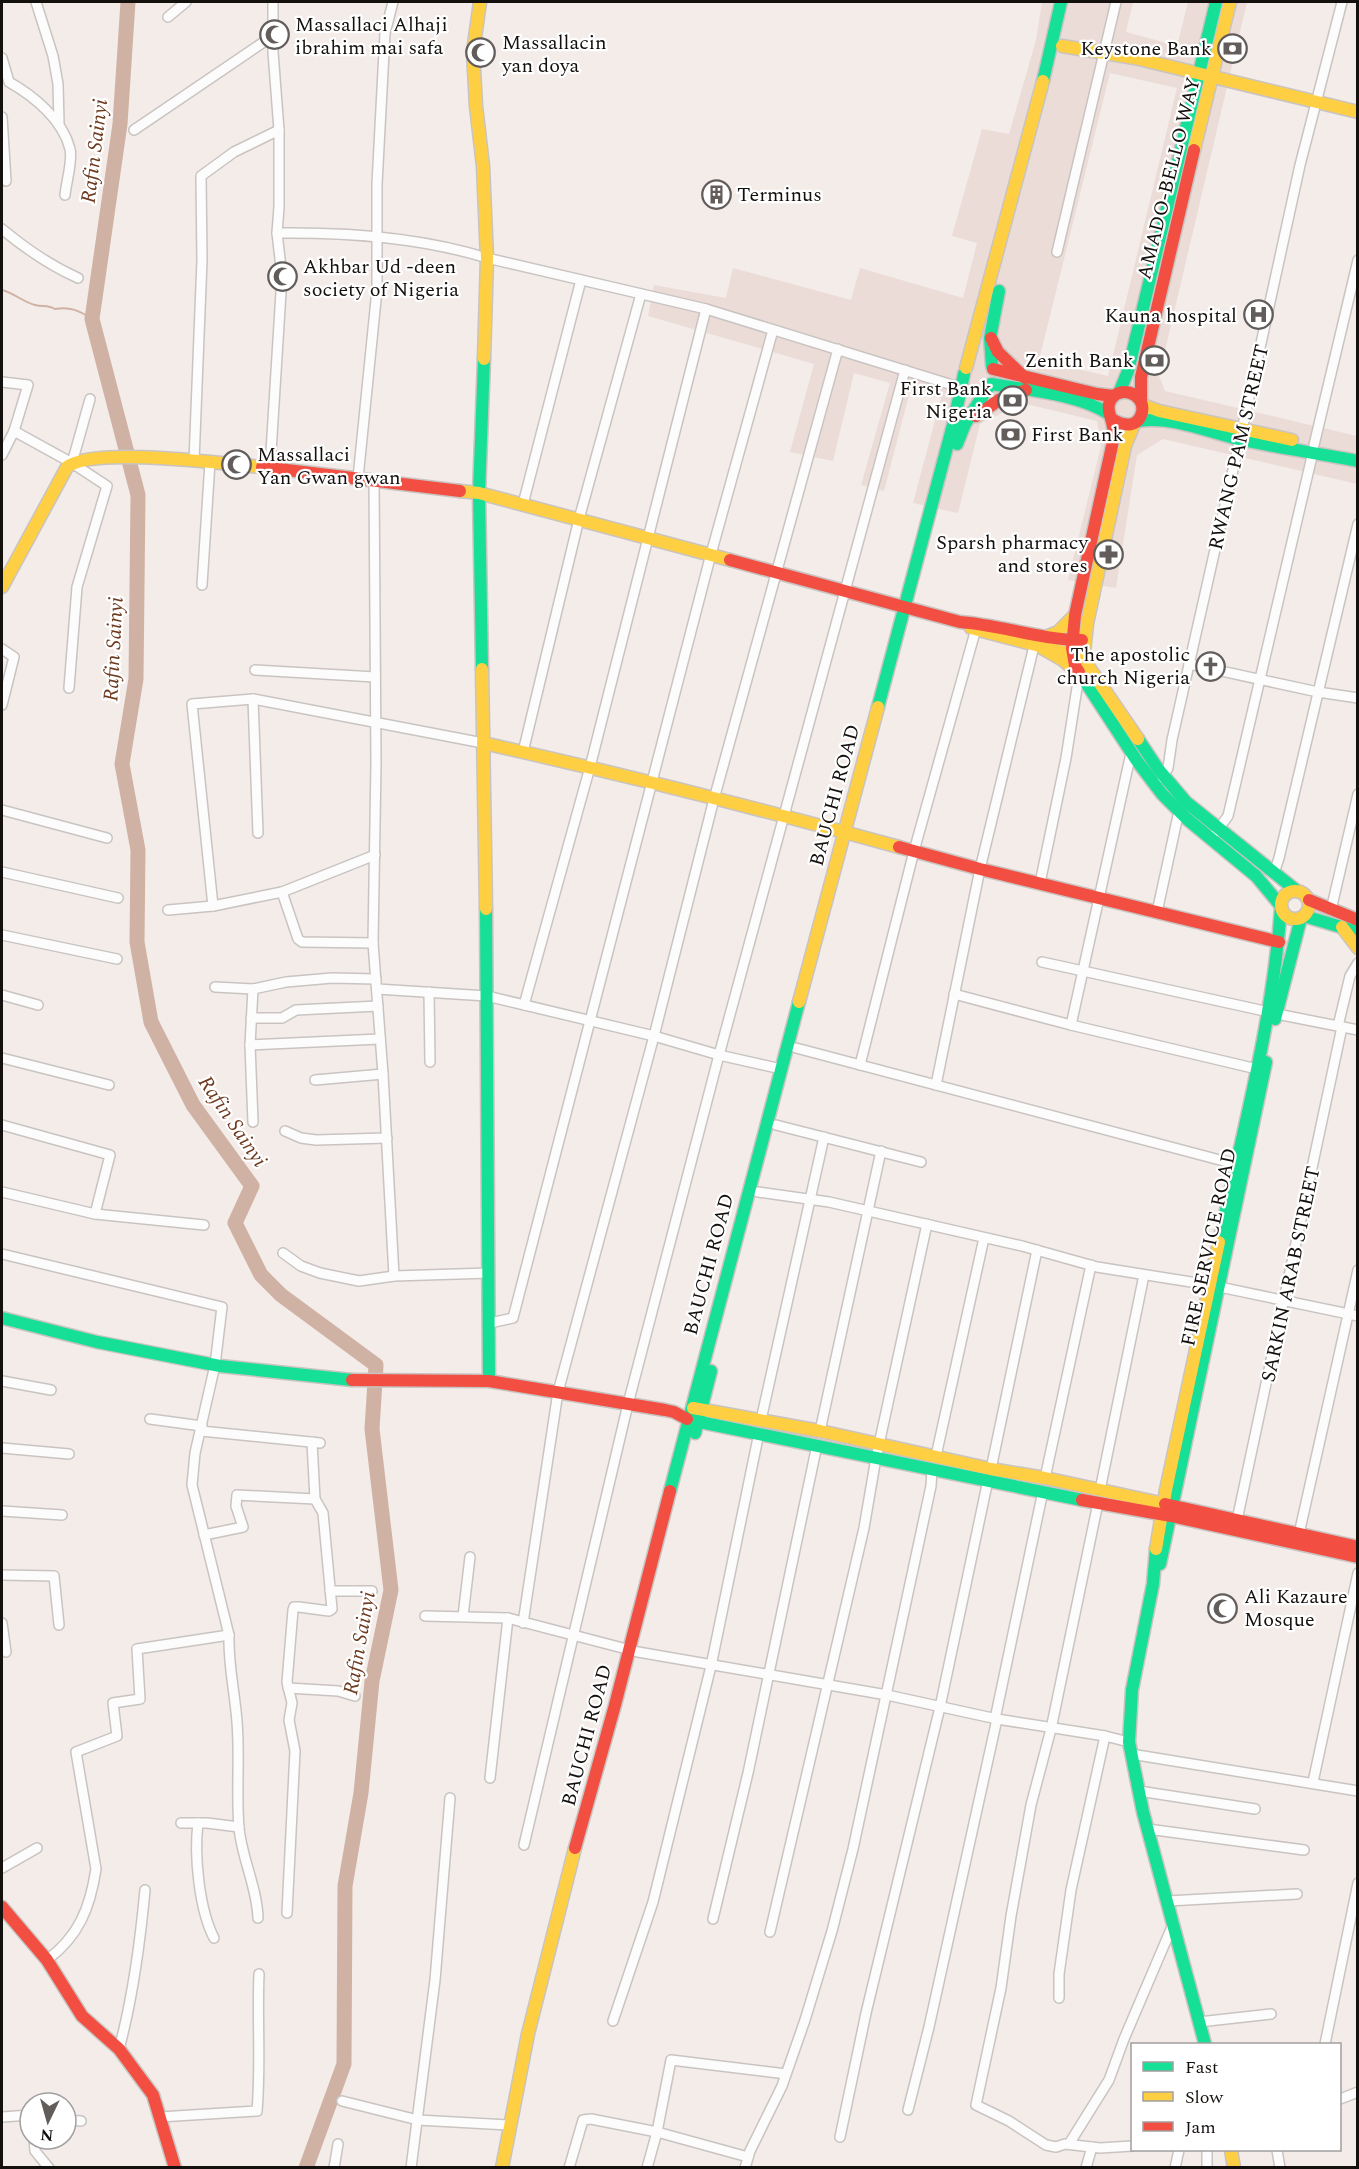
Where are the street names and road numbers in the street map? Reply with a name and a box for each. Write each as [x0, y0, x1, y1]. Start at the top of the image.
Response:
street label: AMADO-BELLO WAY [1129, 74, 1209, 283]
street label: RWANG PAM STREET [1201, 341, 1277, 553]
street label: BAUCHI ROAD [802, 721, 868, 870]
street label: FIRE SERVICE ROAD [1173, 1145, 1245, 1349]
street label: SARKIN ARAB STREET [1253, 1163, 1329, 1385]
street label: BAUCHI ROAD [676, 1190, 742, 1339]
street label: BAUCHI ROAD [554, 1661, 620, 1810]

